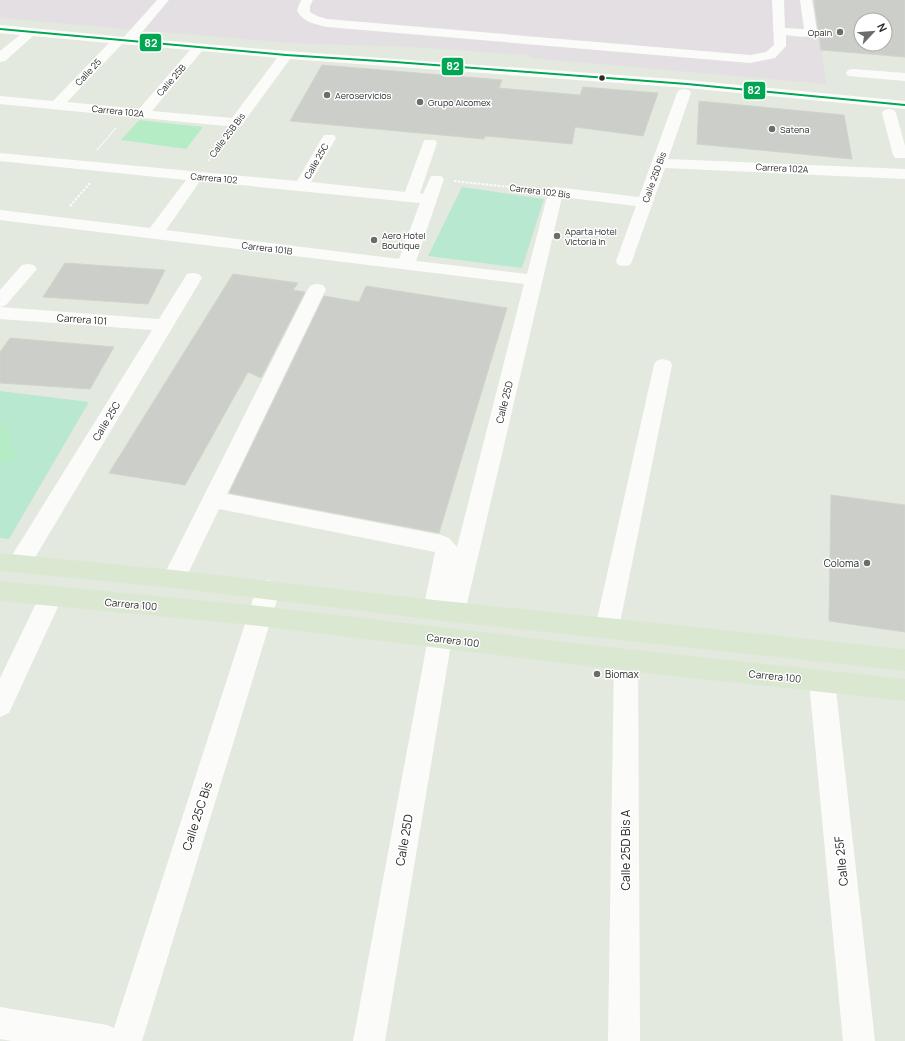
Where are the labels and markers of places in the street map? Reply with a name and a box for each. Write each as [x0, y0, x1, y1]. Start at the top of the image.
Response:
place label: Opain [808, 26, 832, 39]
marker: Opain [835, 27, 845, 37]
unlabelled marker [597, 73, 607, 83]
place label: Aeroservicios [335, 89, 392, 102]
marker: Aeroservicios [322, 90, 332, 100]
place label: Grupo Alcomex [428, 96, 491, 109]
marker: Grupo Alcomex [415, 97, 425, 107]
place label: Satena [780, 123, 809, 136]
marker: Satena [767, 124, 777, 134]
place label: Aparta Hotel Victoria In [565, 225, 617, 248]
place label: Aero Hotel Boutique [382, 229, 426, 252]
marker: Aparta Hotel Victoria In [552, 231, 562, 241]
marker: Aero Hotel Boutique [369, 235, 379, 245]
place label: Coloma [824, 556, 859, 570]
marker: Coloma [862, 558, 872, 568]
place label: Biomax [605, 667, 639, 681]
marker: Biomax [592, 669, 602, 679]

